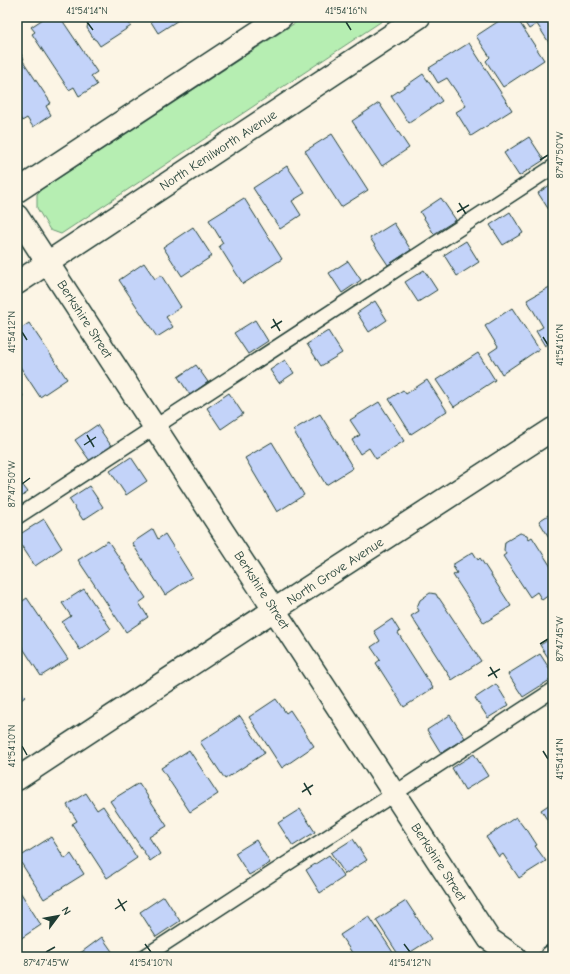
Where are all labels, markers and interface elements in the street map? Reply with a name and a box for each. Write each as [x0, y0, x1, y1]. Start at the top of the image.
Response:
text: 41°54'14"N [66, 5, 108, 17]
text: 41°54'16"N [325, 5, 367, 17]
street label: North Kenilworth Avenue [157, 106, 280, 193]
text: 87°47'50"W [554, 131, 566, 178]
street label: Berkshire Street [54, 277, 116, 362]
text: 41°54'12"N [6, 311, 18, 353]
text: 41°54'16"N [554, 324, 566, 366]
text: 87°47'50"W [6, 460, 18, 507]
street label: North Grove Avenue [284, 534, 387, 608]
street label: Berkshire Street [231, 548, 293, 633]
text: 87°47'45"W [554, 616, 566, 662]
text: 41°54'10"N [6, 725, 18, 767]
text: 41°54'14"N [554, 738, 566, 780]
street label: Berkshire Street [408, 820, 470, 905]
north arrow [38, 896, 78, 936]
text: N [59, 904, 73, 917]
text: 87°47'45"W [23, 957, 69, 969]
text: 41°54'10"N [130, 957, 172, 969]
text: 41°54'12"N [389, 957, 431, 969]

